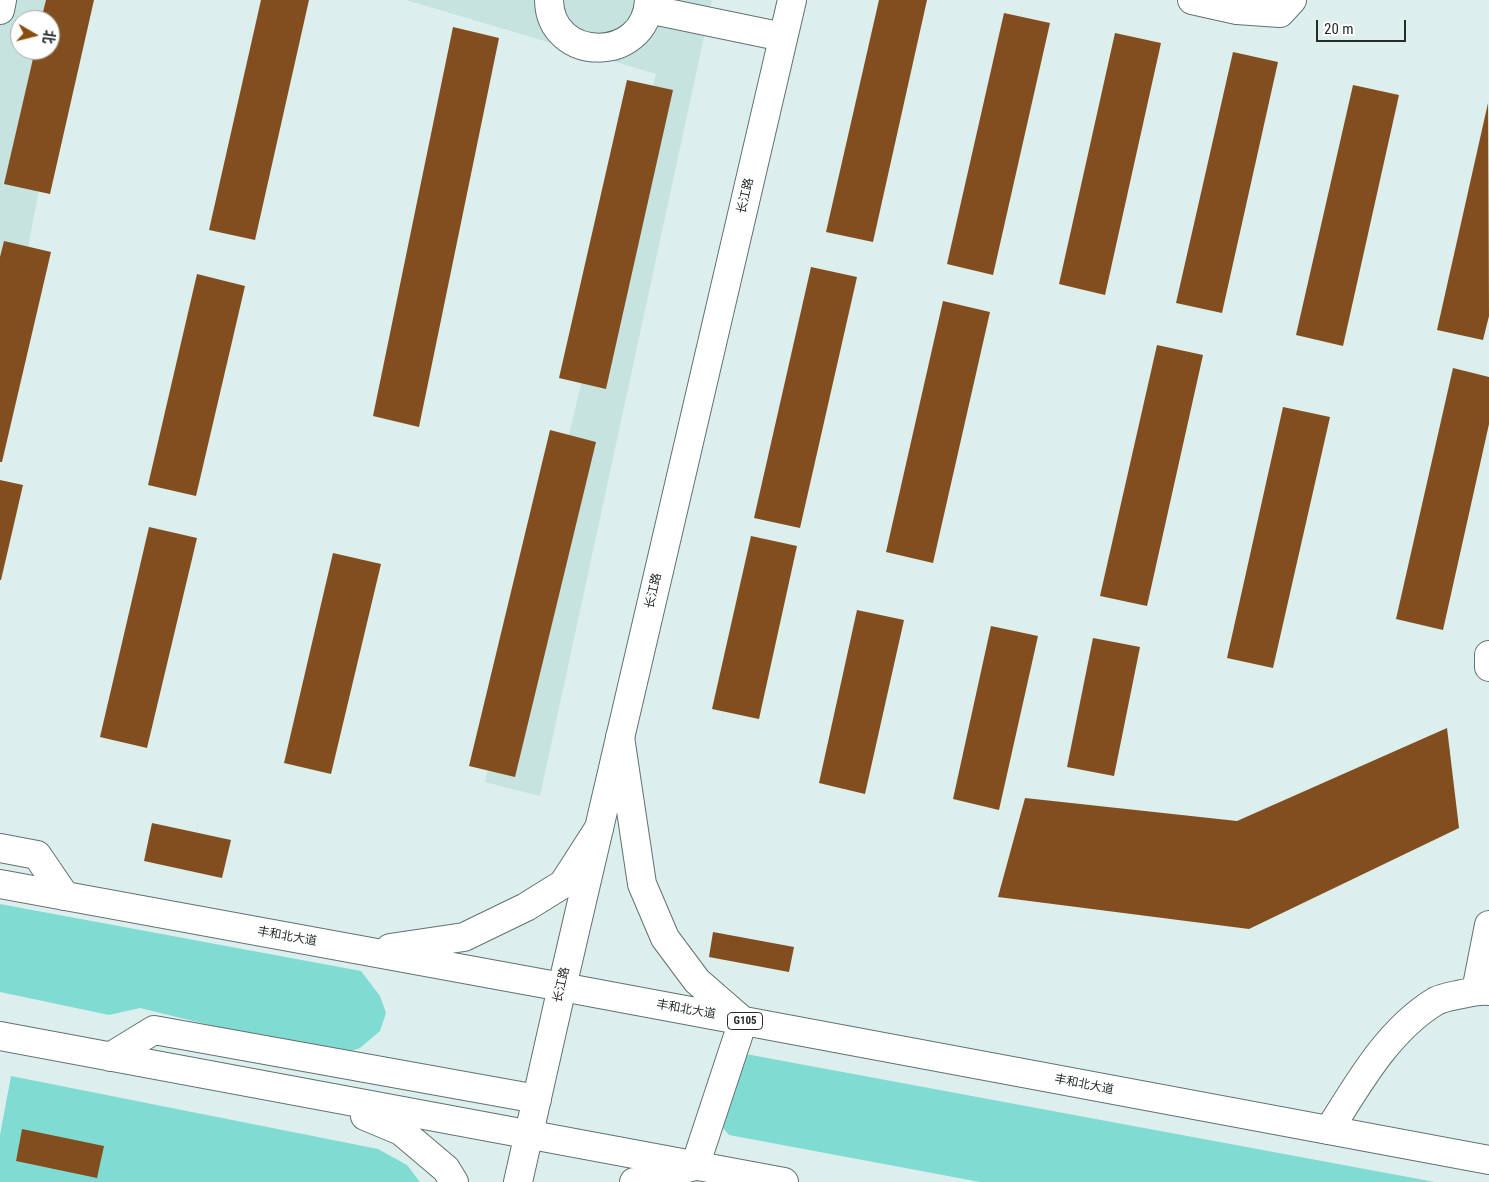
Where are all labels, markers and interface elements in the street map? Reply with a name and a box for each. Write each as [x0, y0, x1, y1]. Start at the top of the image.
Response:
north arrow [10, 10, 60, 60]
scale bar [1319, 10, 1409, 42]
text: 20 m [1324, 20, 1354, 38]
text: 北 [40, 29, 58, 45]
street label: 长江路 [735, 177, 757, 215]
street label: 长江路 [643, 572, 665, 610]
street label: 丰和北大道 [256, 925, 318, 949]
street label: 长江路 [551, 966, 573, 1004]
street label: 丰和北大道 [655, 998, 717, 1022]
road number: G105 [728, 1012, 762, 1030]
street label: 丰和北大道 [1053, 1072, 1115, 1098]

